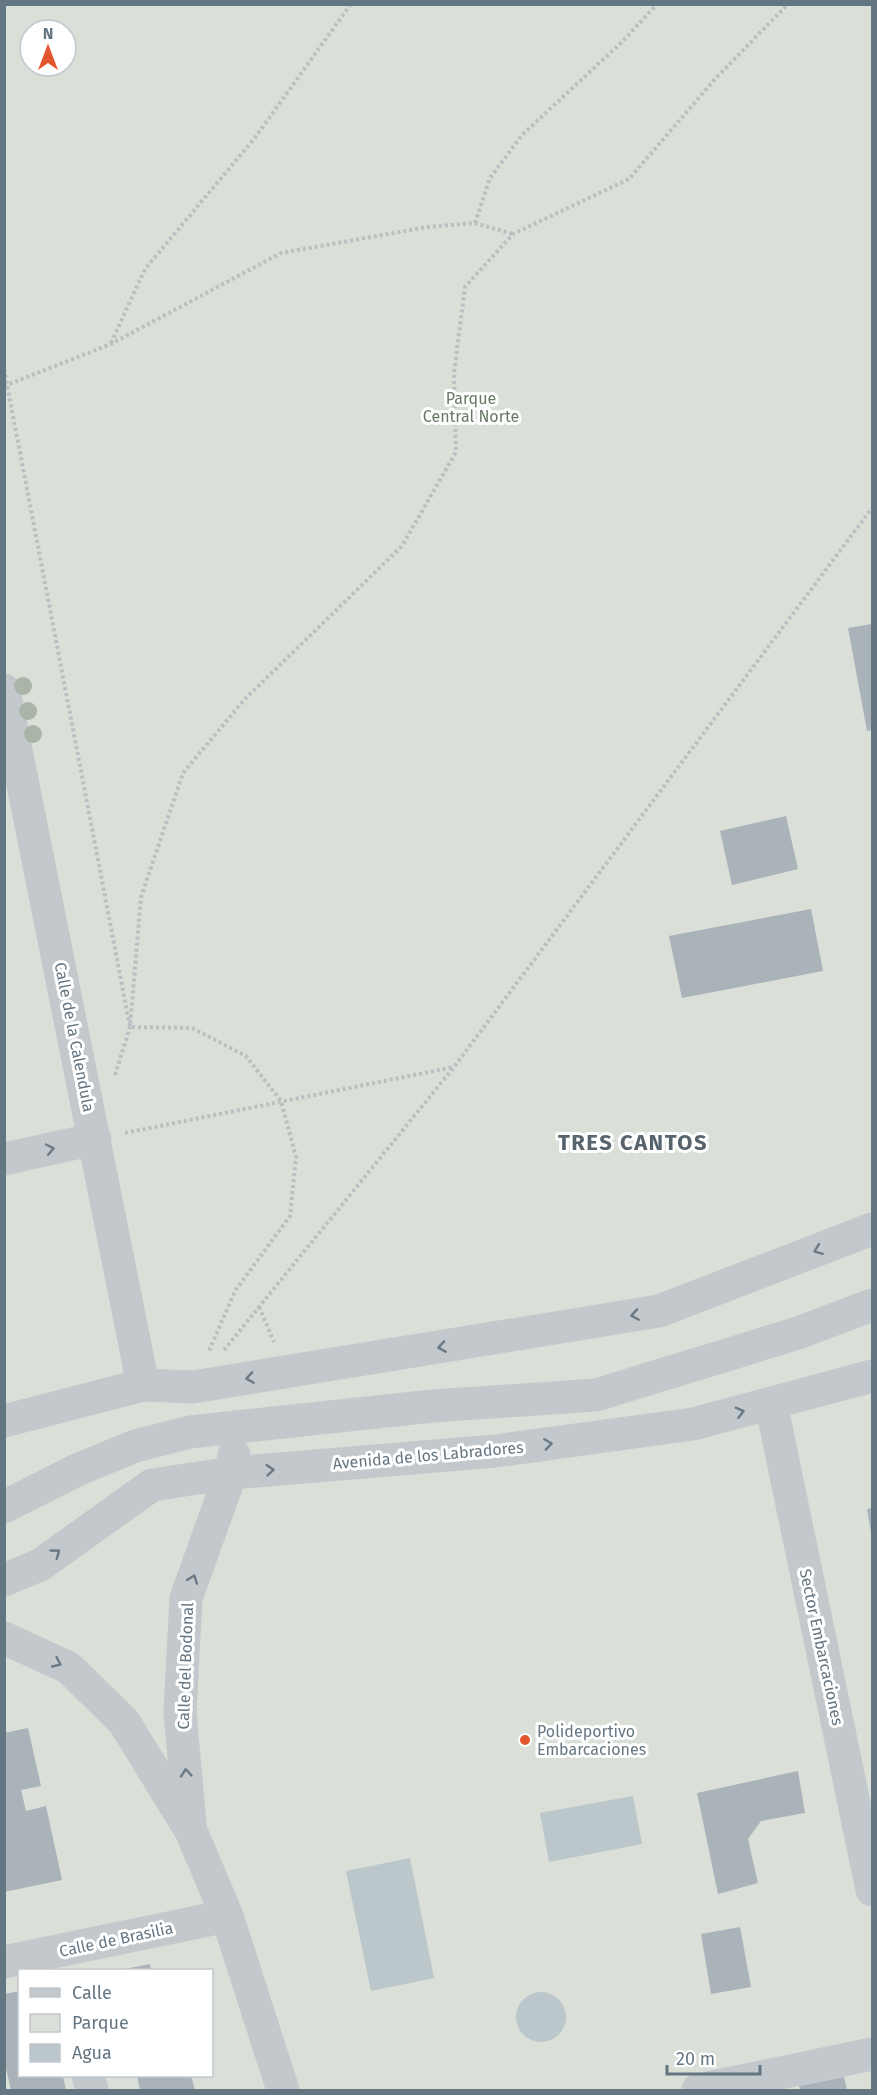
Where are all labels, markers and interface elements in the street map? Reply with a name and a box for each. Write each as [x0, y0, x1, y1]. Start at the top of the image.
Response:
north arrow [18, 18, 78, 78]
text: N [43, 24, 53, 43]
park label: Parque Central Norte [423, 389, 519, 426]
street label: Calle de la Calendula [51, 961, 98, 1113]
district label: TRES CANTOS [558, 1129, 708, 1156]
one-way arrow [45, 1143, 55, 1156]
one-way arrow [813, 1243, 824, 1255]
one-way arrow [630, 1308, 640, 1321]
one-way arrow [438, 1340, 447, 1352]
one-way arrow [245, 1371, 255, 1384]
one-way arrow [735, 1406, 745, 1419]
street label: Avenida de los Labradores [332, 1438, 524, 1473]
one-way arrow [543, 1438, 553, 1450]
one-way arrow [266, 1463, 275, 1476]
one-way arrow [50, 1549, 61, 1560]
street label: Sector Embarcaciones [796, 1567, 847, 1727]
one-way arrow [186, 1574, 199, 1585]
street label: Calle del Bodonal [174, 1602, 197, 1730]
one-way arrow [51, 1655, 62, 1667]
place label: Polideportivo Embarcaciones [537, 1722, 646, 1759]
marker: Polideportivo Embarcaciones [518, 1733, 532, 1747]
one-way arrow [180, 1768, 193, 1777]
street label: Calle de Brasilia [57, 1918, 175, 1961]
legend [18, 1969, 213, 2077]
text: Calle [72, 1982, 112, 2004]
text: Parque [72, 2012, 129, 2034]
scale bar [667, 2038, 760, 2076]
text: Agua [72, 2042, 112, 2064]
text: 20 m [676, 2048, 715, 2070]

